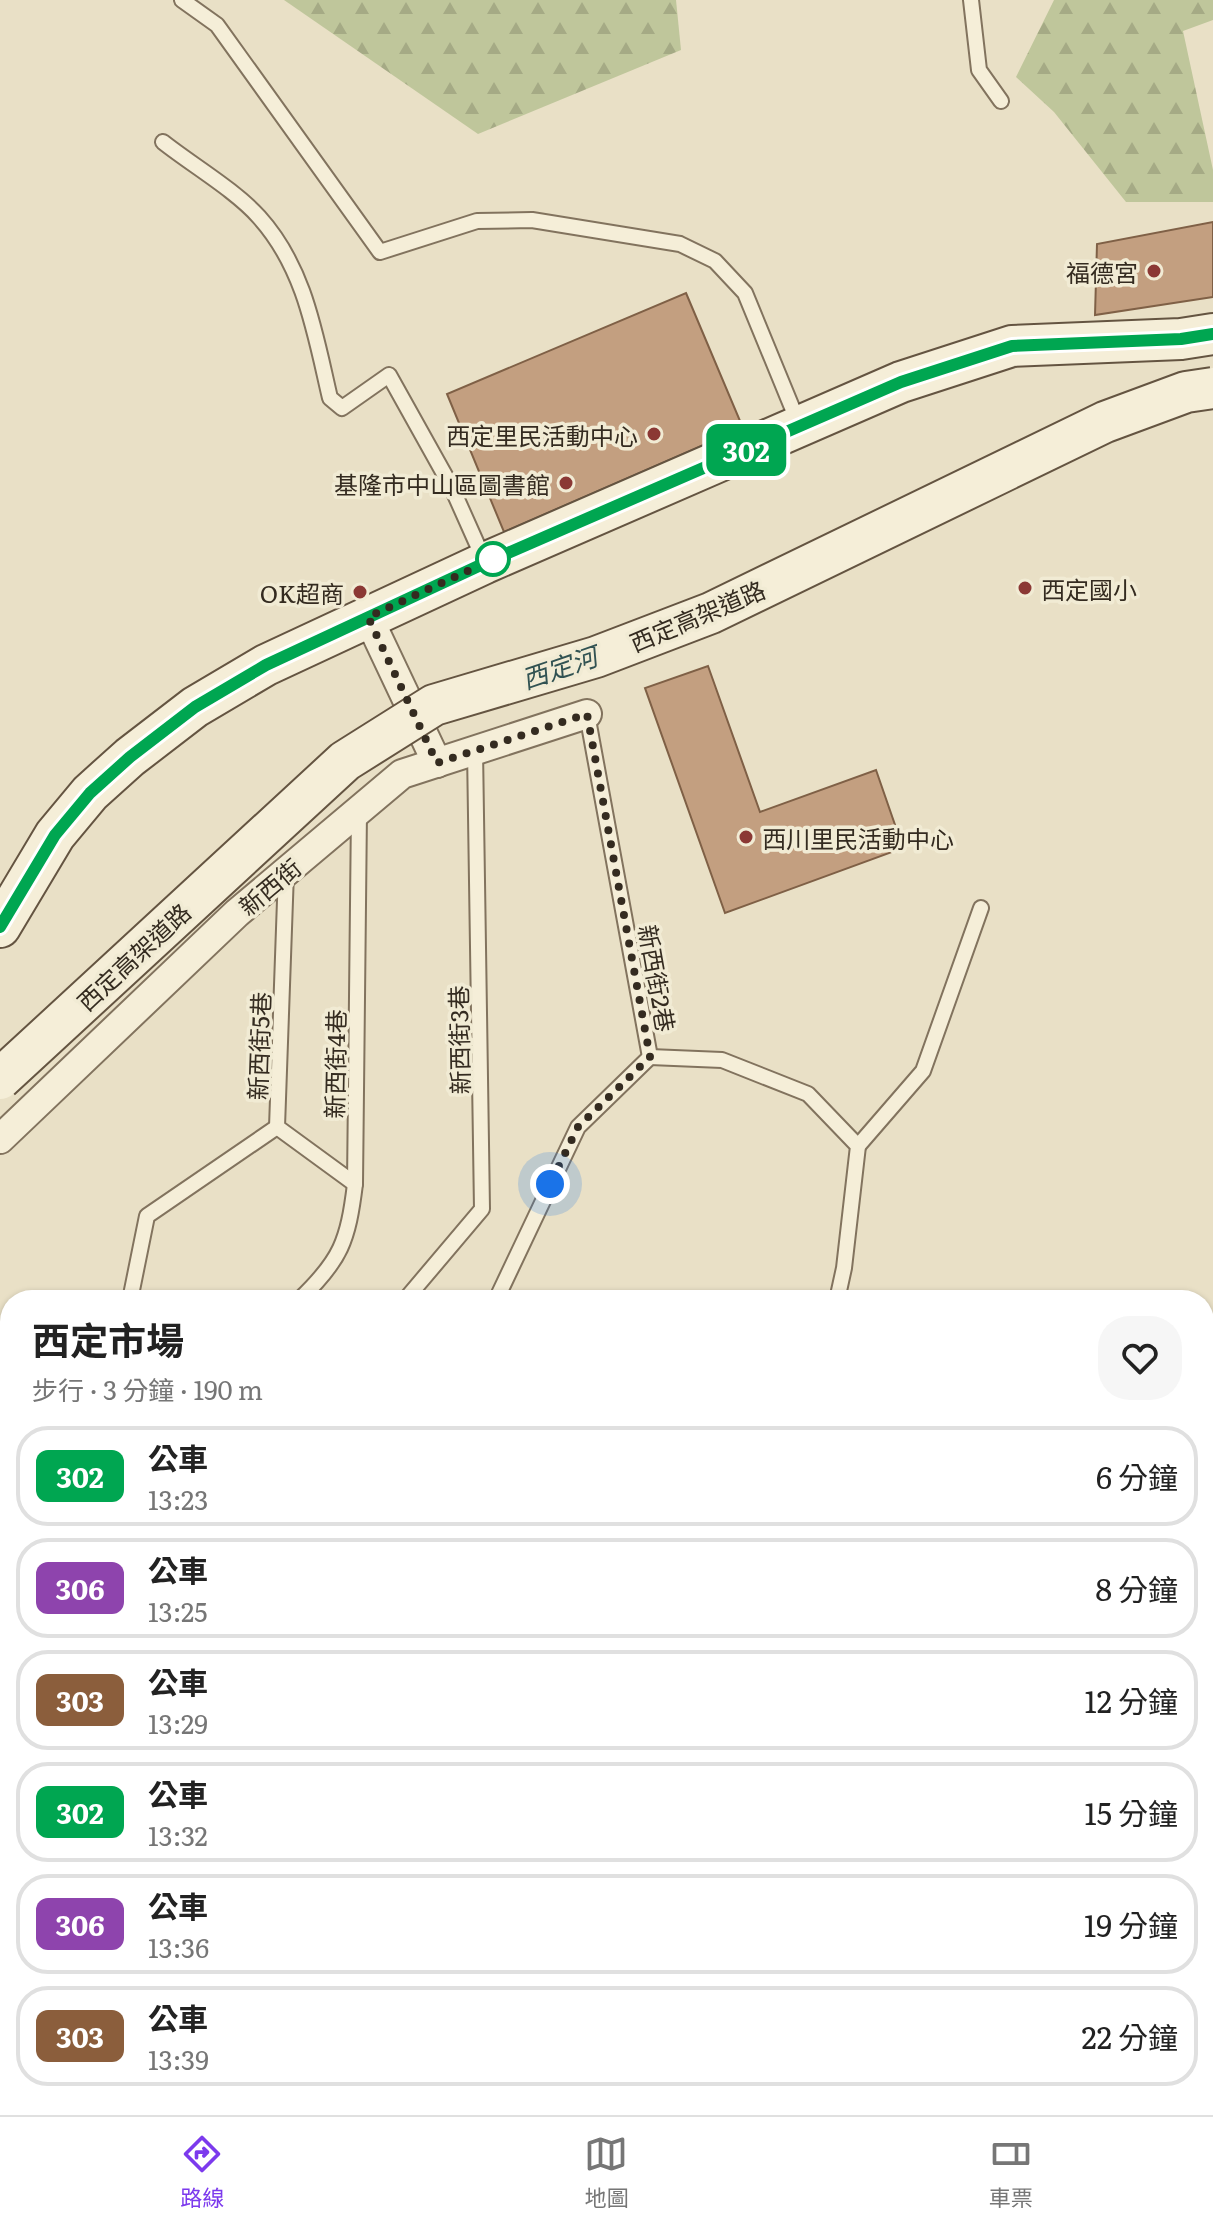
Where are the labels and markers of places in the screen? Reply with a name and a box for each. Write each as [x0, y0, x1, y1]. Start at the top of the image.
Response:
place label: 福德宮 [1066, 254, 1138, 289]
marker: 福德宮 [1145, 262, 1163, 280]
place label: 西定里民活動中心 [446, 417, 638, 452]
marker: 西定里民活動中心 [645, 425, 663, 443]
place label: 基隆市中山區圖書館 [334, 466, 550, 501]
marker: 基隆市中山區圖書館 [557, 474, 575, 492]
unlabelled marker [476, 542, 510, 576]
place label: 西定國小 [1041, 571, 1137, 606]
place label: OK超商 [260, 575, 344, 610]
marker: 西定國小 [1016, 579, 1034, 597]
marker: OK超商 [351, 583, 369, 601]
place label: 西川里民活動中心 [762, 820, 954, 855]
marker: 西川里民活動中心 [737, 828, 755, 846]

